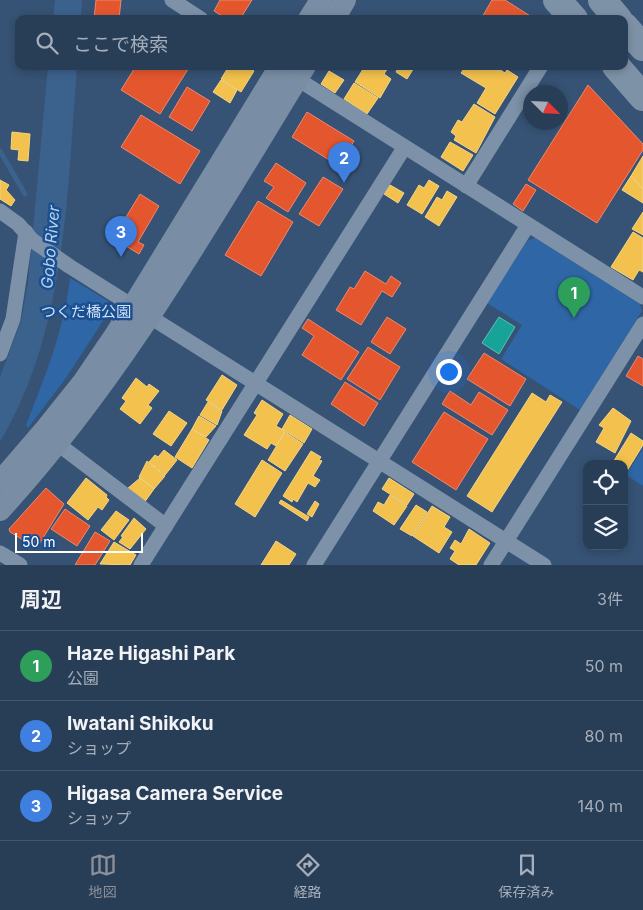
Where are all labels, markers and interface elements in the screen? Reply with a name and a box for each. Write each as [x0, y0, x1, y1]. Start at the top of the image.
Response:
search box [15, 15, 628, 70]
icon: search [33, 29, 61, 57]
text: ここで検索 [73, 33, 168, 56]
north arrow [523, 85, 568, 130]
pin: 2 [328, 142, 360, 183]
water label: Gobo River [36, 204, 64, 289]
pin: 3 [105, 216, 137, 257]
pin: 1 [558, 277, 590, 318]
park label: つくだ橋公園 [41, 302, 131, 321]
your location [436, 359, 462, 385]
map controls [583, 460, 628, 550]
button: locate [583, 460, 628, 505]
button: layers [583, 505, 628, 550]
scale bar [15, 530, 142, 553]
text: 50 m [22, 533, 56, 550]
text: 周辺 [20, 587, 62, 612]
text: 3件 [597, 589, 623, 609]
text: Haze Higashi Park [67, 642, 235, 665]
text: 1 [33, 656, 39, 676]
text: 50 m [585, 656, 623, 676]
text: 公園 [67, 668, 99, 688]
text: Iwatani Shikoku [67, 712, 214, 735]
text: 2 [31, 726, 41, 746]
text: 80 m [584, 726, 623, 746]
text: ショップ [67, 738, 131, 758]
text: Higasa Camera Service [67, 782, 283, 805]
text: 3 [31, 796, 41, 816]
text: 140 m [578, 796, 623, 816]
text: ショップ [67, 808, 131, 828]
tab: 地図 [89, 851, 117, 901]
tab: 経路 [294, 851, 322, 901]
tab: 保存済み [499, 851, 555, 901]

